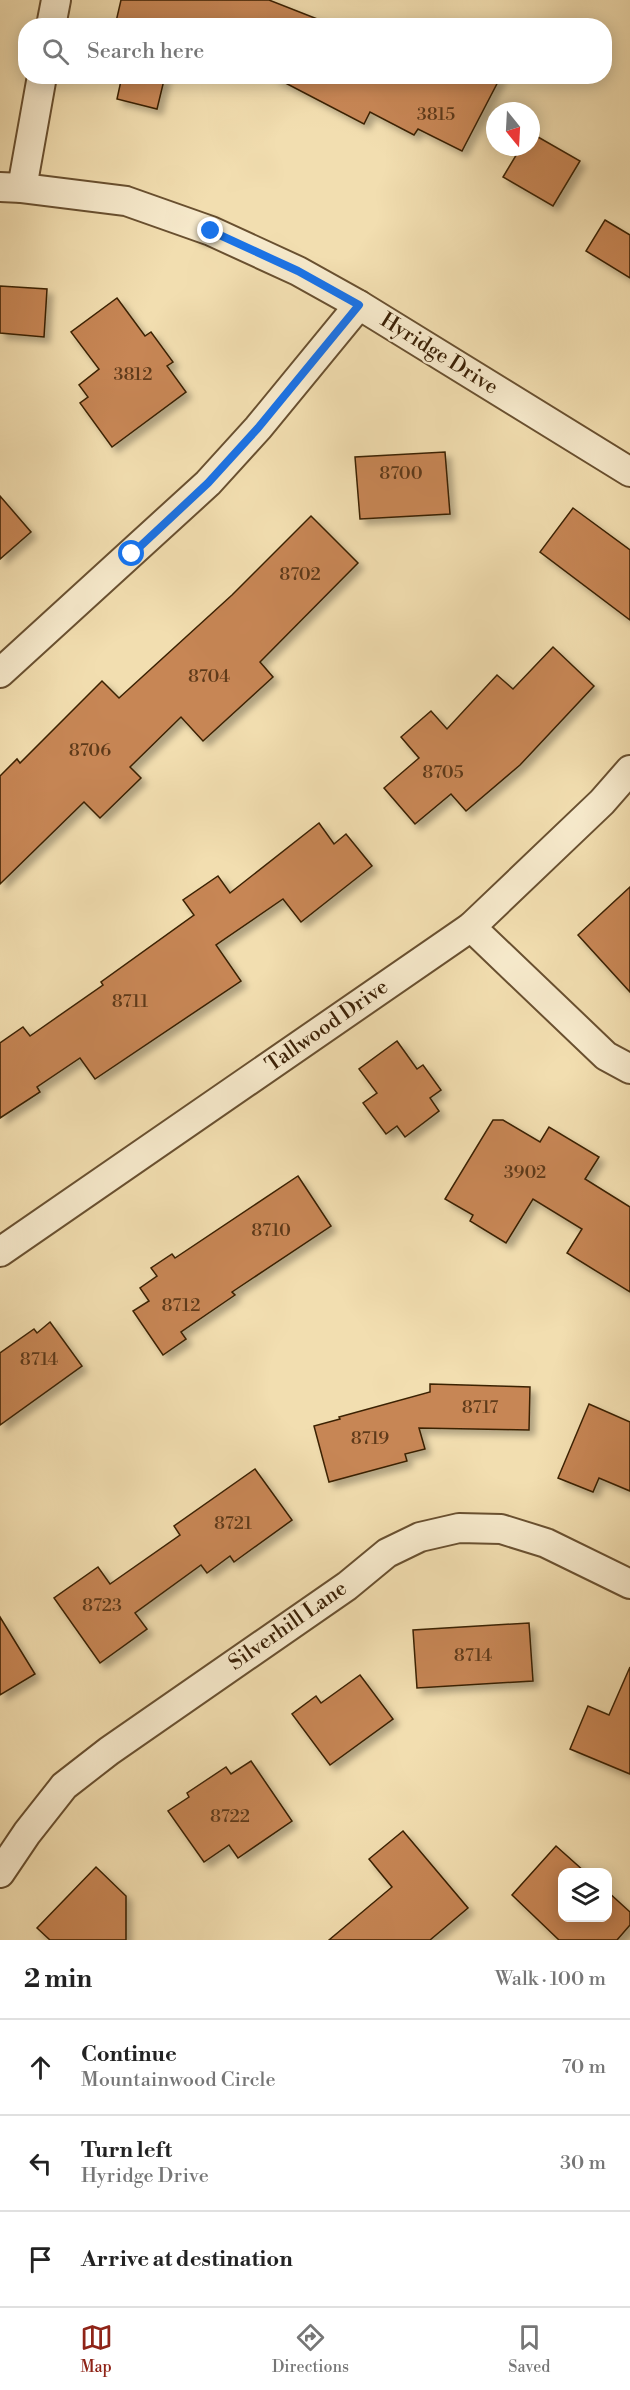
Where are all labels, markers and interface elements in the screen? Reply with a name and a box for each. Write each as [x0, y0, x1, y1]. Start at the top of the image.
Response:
search box [18, 18, 612, 84]
icon: search [39, 35, 72, 68]
text: Search here [87, 38, 204, 65]
north arrow [486, 102, 540, 156]
house number: 3815 [417, 103, 455, 126]
route end [197, 217, 223, 243]
street label: Hyridge Drive [375, 307, 503, 401]
house number: 3812 [114, 363, 153, 386]
house number: 8700 [379, 462, 423, 485]
route start [118, 540, 144, 566]
house number: 8702 [279, 563, 321, 586]
house number: 8704 [188, 665, 230, 688]
house number: 8706 [69, 739, 111, 762]
house number: 8705 [422, 761, 464, 784]
street label: Tallwood Drive [260, 974, 394, 1078]
house number: 8711 [112, 990, 149, 1013]
house number: 3902 [504, 1161, 546, 1184]
house number: 8710 [251, 1219, 291, 1242]
house number: 8712 [162, 1294, 200, 1317]
house number: 8714 [20, 1348, 58, 1371]
house number: 8717 [462, 1396, 498, 1419]
house number: 8719 [351, 1427, 389, 1450]
house number: 8721 [214, 1512, 252, 1535]
street label: Silverhill Lane [224, 1576, 352, 1676]
house number: 8723 [82, 1594, 122, 1617]
house number: 8714 [454, 1644, 492, 1667]
house number: 8722 [210, 1805, 250, 1828]
map controls [558, 1868, 612, 1922]
button: layers [558, 1868, 612, 1922]
text: 2 min [24, 1963, 92, 1995]
text: Walk · 100 m [495, 1967, 606, 1992]
text: Continue [81, 2041, 177, 2068]
icon: ahead [24, 2051, 57, 2084]
text: 70 m [562, 2055, 606, 2080]
text: Mountainwood Circle [81, 2068, 276, 2093]
text: Turn left [81, 2137, 172, 2164]
icon: left [24, 2147, 57, 2180]
text: 30 m [560, 2151, 606, 2176]
text: Hyridge Drive [81, 2164, 209, 2189]
icon: arrive [24, 2243, 57, 2276]
text: Arrive at destination [81, 2246, 293, 2273]
tab: Map [80, 2321, 113, 2377]
tab: Directions [272, 2321, 349, 2377]
tab: Saved [508, 2321, 550, 2377]

